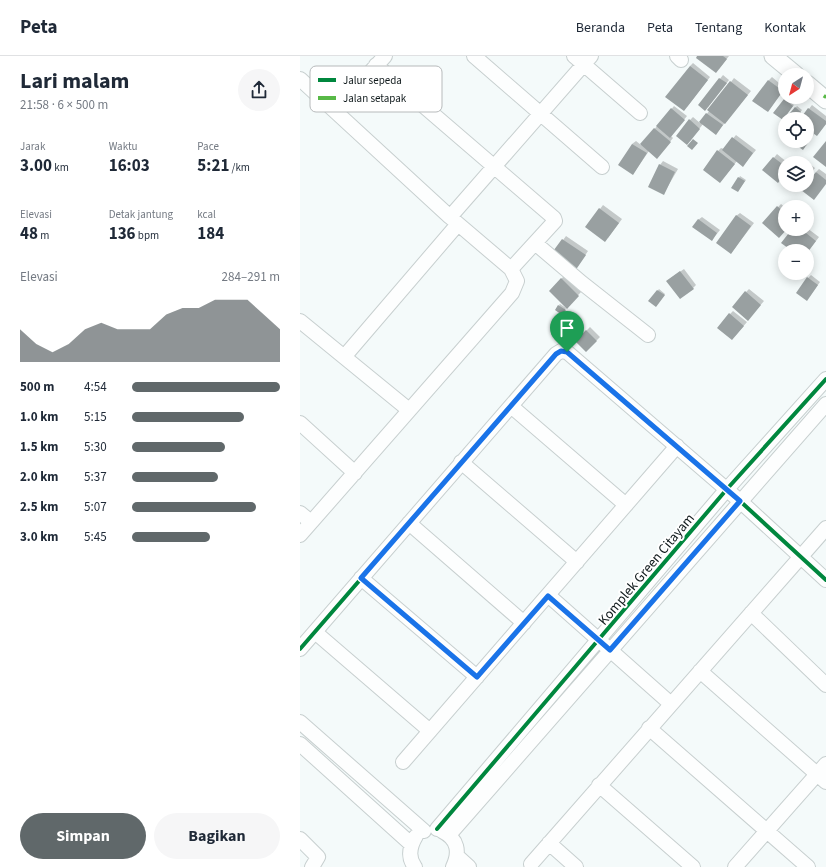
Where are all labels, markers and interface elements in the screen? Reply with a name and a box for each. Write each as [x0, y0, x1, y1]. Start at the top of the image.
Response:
text: Peta [20, 14, 57, 41]
text: Beranda [576, 18, 625, 38]
text: Peta [647, 18, 673, 38]
text: Tentang [695, 18, 742, 38]
text: Kontak [764, 18, 806, 38]
text: Lari malam [20, 65, 129, 97]
legend [310, 66, 442, 112]
north arrow [778, 68, 814, 104]
map controls [778, 68, 814, 280]
button: share [238, 69, 280, 111]
text: Jalur sepeda [343, 73, 402, 88]
text: Jalan setapak [343, 91, 407, 106]
text: 21:58 · 6 × 500 m [20, 96, 108, 114]
button: locate [778, 112, 814, 148]
text: Jarak [20, 139, 45, 154]
text: Waktu [109, 139, 138, 154]
text: Pace [197, 139, 219, 154]
text: 3.00 [20, 154, 52, 178]
text: 16:03 [109, 154, 150, 178]
text: 5:21 [197, 154, 229, 178]
button: layers [778, 156, 814, 192]
text: km [52, 160, 69, 175]
text: /km [229, 160, 250, 175]
button: + [778, 200, 814, 236]
text: Elevasi [20, 207, 52, 222]
text: Detak jantung [109, 207, 173, 222]
text: kcal [197, 207, 216, 222]
text: 48 [20, 222, 38, 246]
text: 136 [109, 222, 136, 246]
text: 184 [197, 222, 224, 246]
text: m [38, 228, 49, 243]
text: bpm [136, 228, 159, 243]
button: − [778, 244, 814, 280]
text: Elevasi [20, 268, 58, 286]
text: 284–291 m [222, 268, 280, 286]
pin [550, 311, 584, 352]
icon: arrive [556, 317, 578, 339]
text: 500 m [20, 378, 54, 396]
text: 4:54 [84, 378, 107, 396]
text: 1.0 km [20, 408, 59, 426]
text: 5:15 [84, 408, 107, 426]
text: 1.5 km [20, 438, 59, 456]
text: 5:30 [84, 438, 107, 456]
text: 2.0 km [20, 468, 59, 486]
text: 5:37 [84, 468, 107, 486]
text: 2.5 km [20, 498, 59, 516]
text: 5:07 [84, 498, 107, 516]
street label: Komplek Green Citayam [594, 509, 700, 630]
text: 3.0 km [20, 528, 59, 546]
text: 5:45 [84, 528, 107, 546]
button: Simpan [20, 813, 146, 859]
button: Bagikan [154, 813, 280, 859]

